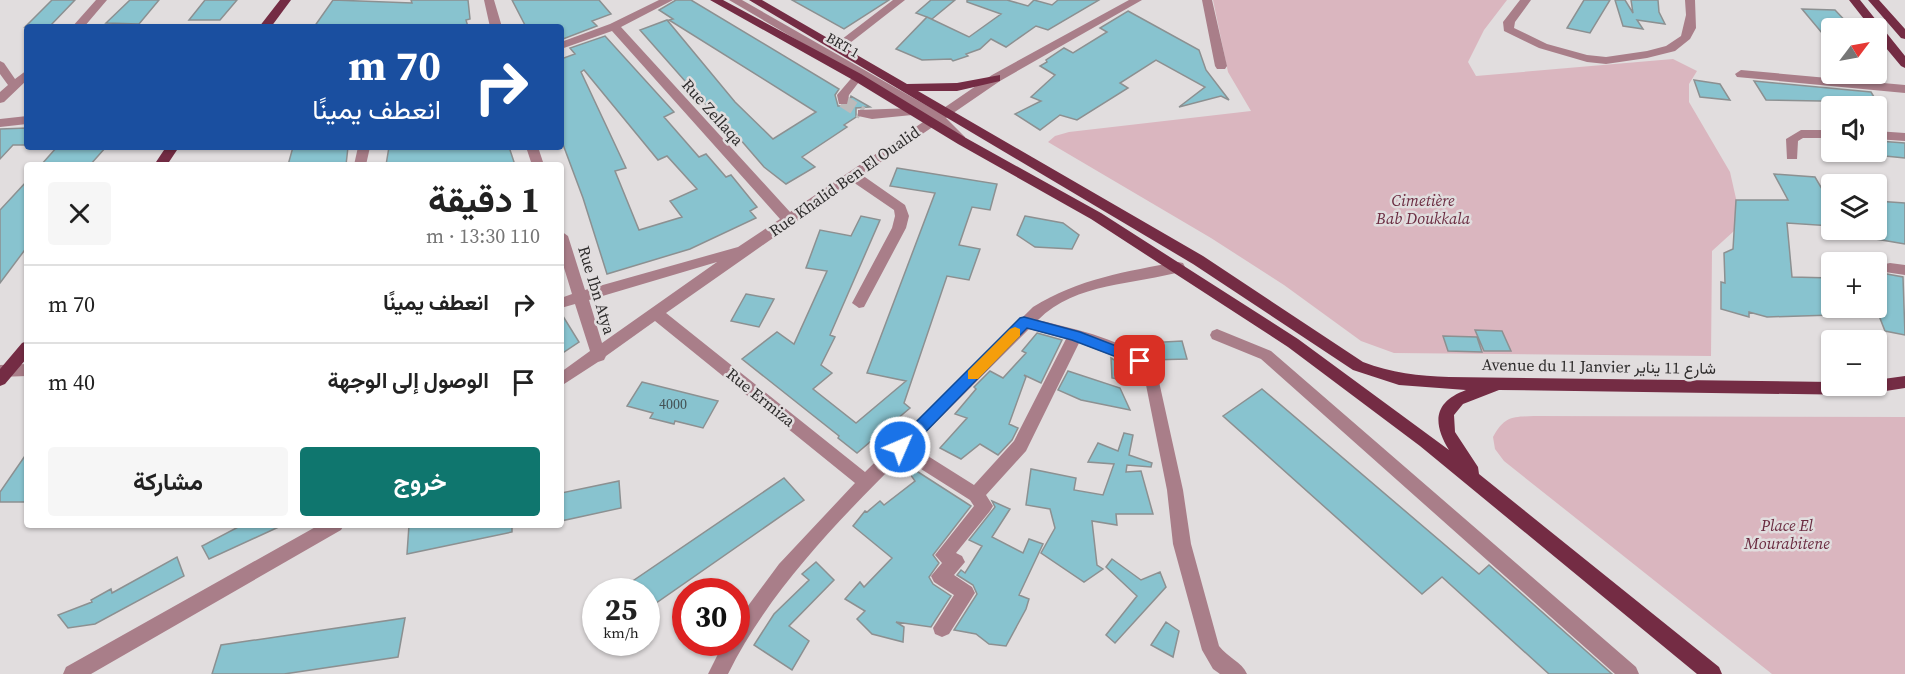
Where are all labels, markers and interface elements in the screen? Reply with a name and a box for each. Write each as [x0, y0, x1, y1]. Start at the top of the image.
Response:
north arrow [1821, 18, 1887, 84]
map controls [1821, 18, 1887, 396]
street label: BRT 1 [823, 27, 863, 63]
text: 70 m [348, 36, 441, 94]
icon: right [462, 48, 540, 126]
street label: Rue Zellaqa [677, 74, 749, 151]
text: انعطف يمينًا [312, 91, 441, 128]
button: sound [1821, 96, 1887, 162]
street label: Rue Khalid Ben El Oualid [764, 121, 924, 241]
button: layers [1821, 174, 1887, 240]
text: 1 دقيقة [428, 175, 540, 224]
button: close [48, 182, 111, 245]
park label: Cimetière Bab Doukkala [1375, 189, 1471, 229]
text: 110 m · 13:30 [426, 222, 540, 250]
street label: Rue Ibn Atya [573, 243, 621, 338]
button: + [1821, 252, 1887, 318]
text: انعطف يمينًا [383, 287, 489, 317]
icon: right [507, 288, 540, 321]
text: 70 m [48, 289, 95, 319]
button: − [1821, 330, 1887, 396]
pin [1114, 335, 1165, 386]
icon: arrive [1123, 344, 1156, 377]
street label: Avenue du 11 Janvier شارع 11 يناير [1482, 353, 1716, 380]
street label: Rue Ermiza [722, 363, 801, 432]
text: الوصول إلى الوجهة [327, 365, 489, 395]
icon: arrive [507, 366, 540, 399]
text: 40 m [48, 367, 95, 397]
house number: 4000 [659, 394, 687, 414]
position arrow [868, 415, 932, 479]
button: مشاركة [48, 447, 288, 516]
button: خروج [300, 447, 540, 516]
park label: Place El Mourabitene [1743, 514, 1830, 554]
speed limit sign: 30 [672, 578, 750, 656]
text: 25 [605, 589, 637, 630]
text: km/h [603, 622, 639, 643]

